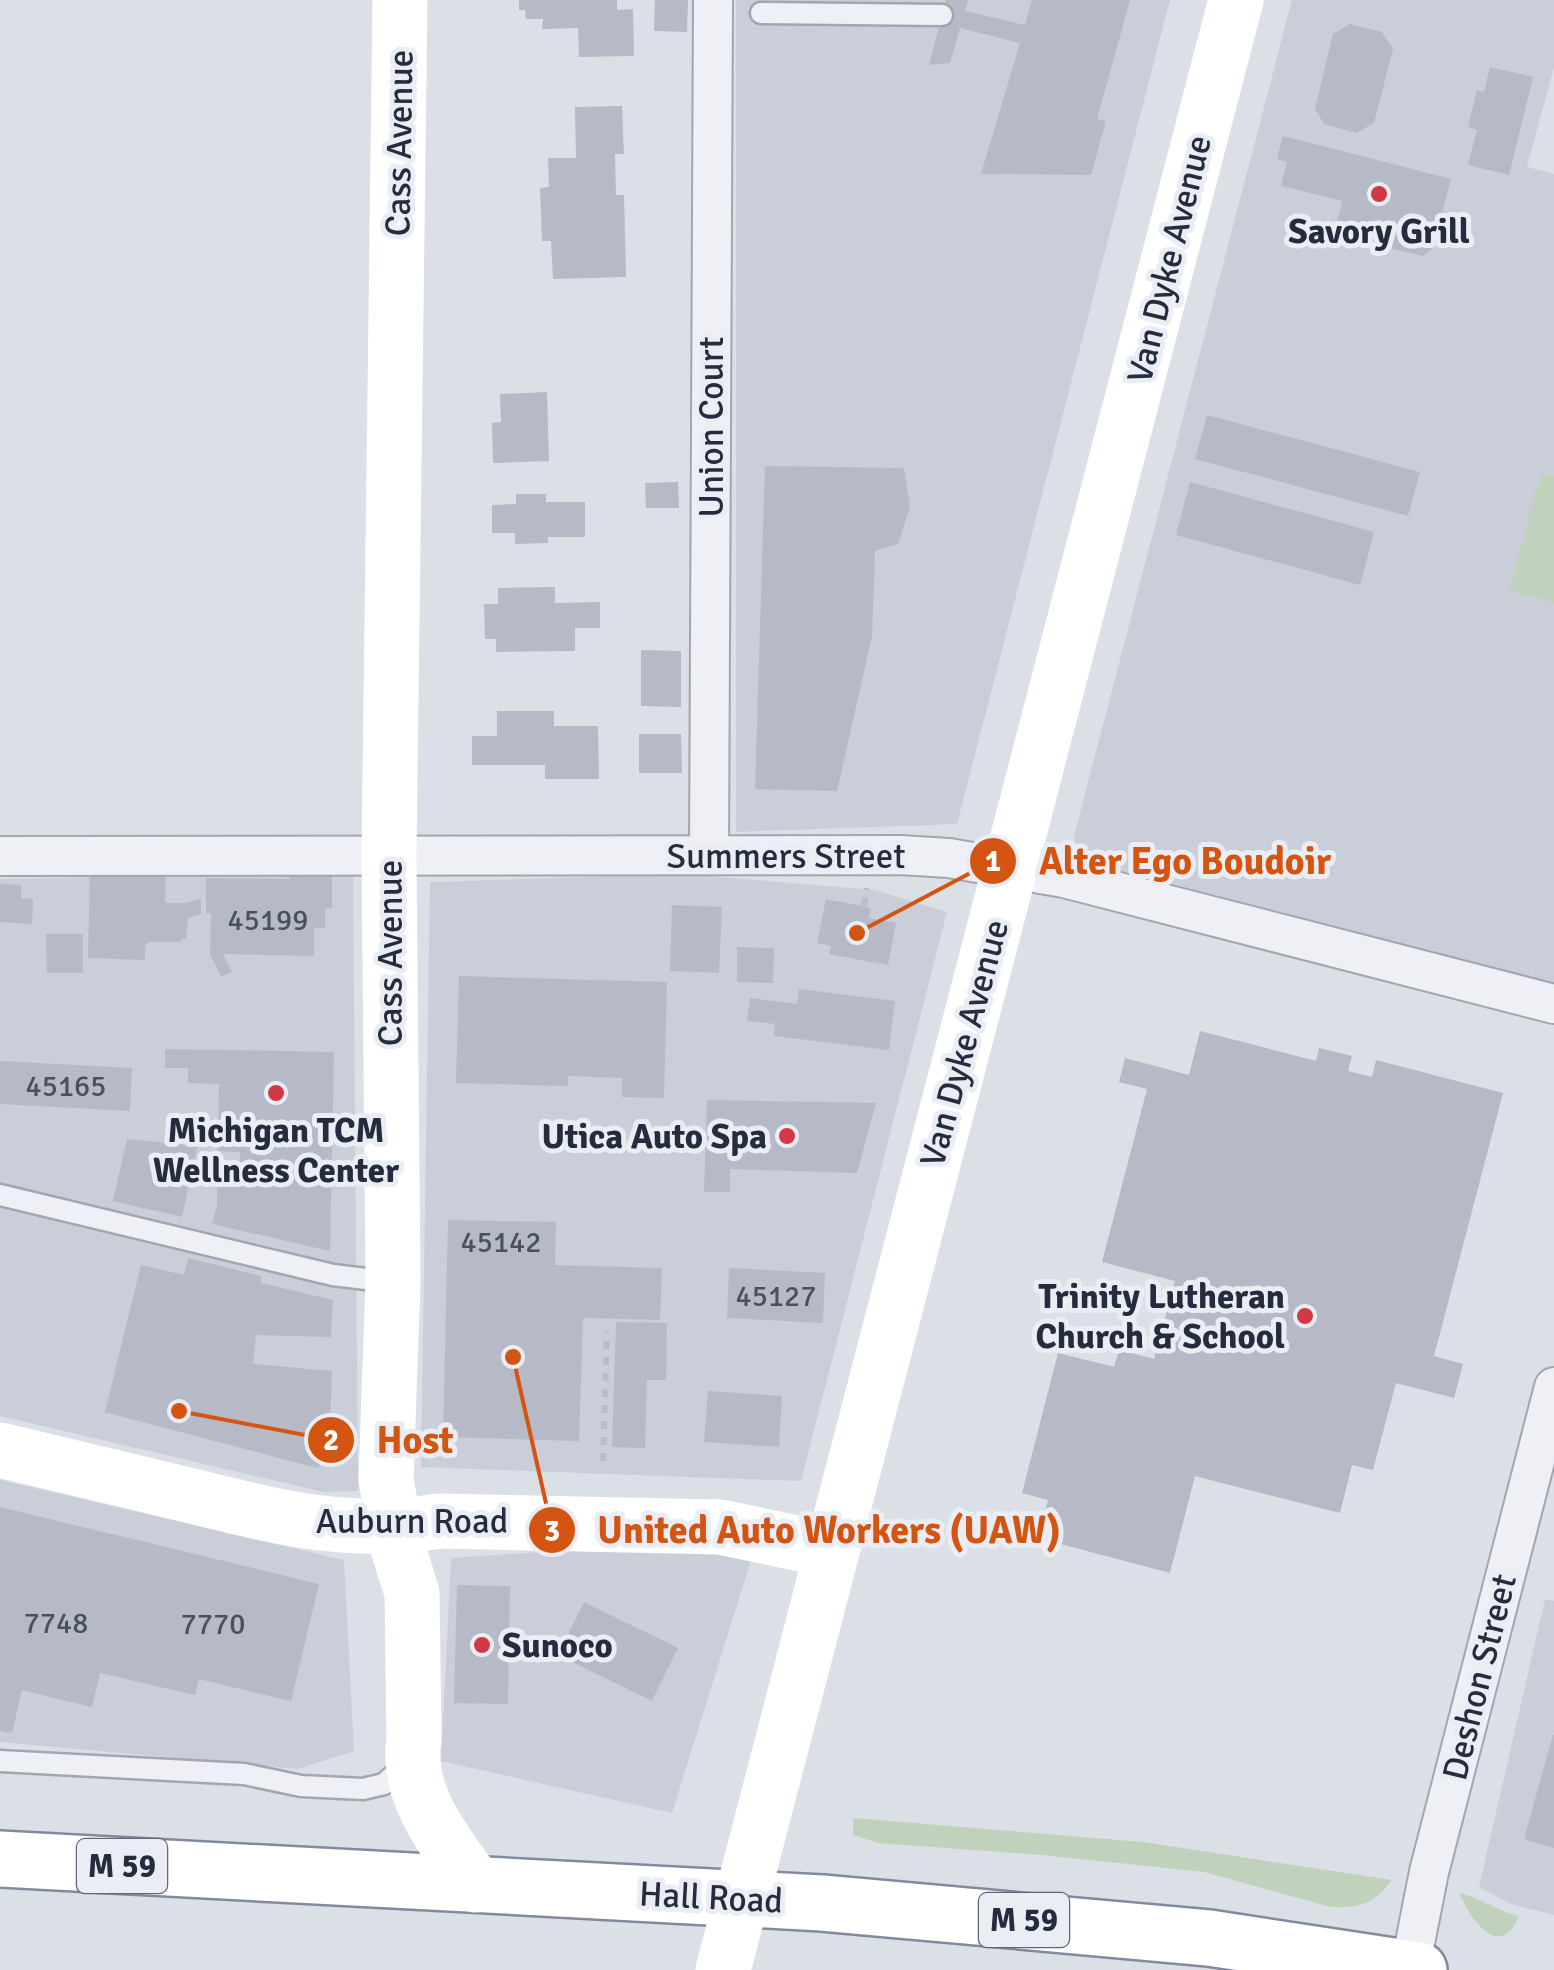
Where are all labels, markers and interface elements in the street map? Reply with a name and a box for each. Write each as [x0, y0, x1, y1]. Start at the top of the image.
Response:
street label: Cass Avenue [376, 49, 423, 237]
street label: Van Dyke Avenue [1118, 131, 1221, 387]
marker: Savory Grill [1368, 183, 1390, 205]
place label: Savory Grill [1288, 210, 1470, 253]
street label: Union Court [690, 336, 733, 518]
callout: Alter Ego Boudoir [968, 827, 1351, 895]
street label: Summers Street [667, 835, 905, 878]
text: Alter Ego Boudoir [1039, 838, 1332, 885]
text: 1 [985, 843, 1001, 880]
street label: Cass Avenue [369, 860, 412, 1046]
house number: 45199 [227, 902, 309, 939]
street label: Van Dyke Avenue [911, 915, 1018, 1171]
house number: 45165 [25, 1068, 107, 1105]
marker: Michigan TCM Wellness Center [265, 1082, 287, 1104]
place label: Michigan TCM Wellness Center [153, 1109, 399, 1192]
place label: Utica Auto Spa [541, 1115, 767, 1158]
marker: Utica Auto Spa [776, 1125, 798, 1147]
house number: 45142 [460, 1224, 542, 1261]
place label: Trinity Lutheran Church & School [1036, 1275, 1285, 1358]
house number: 45127 [735, 1278, 817, 1315]
marker: Trinity Lutheran Church & School [1294, 1305, 1316, 1327]
callout: Host [306, 1406, 473, 1474]
text: Host [377, 1417, 454, 1464]
text: 2 [323, 1422, 339, 1459]
callout: United Auto Workers (UAW) [527, 1496, 1081, 1564]
street label: Auburn Road [316, 1500, 508, 1543]
text: United Auto Workers (UAW) [597, 1507, 1061, 1554]
text: 3 [544, 1513, 560, 1550]
street label: Deshon Street [1433, 1570, 1526, 1785]
house number: 7748 [24, 1605, 88, 1642]
house number: 7770 [181, 1606, 245, 1643]
place label: Sunoco [502, 1624, 613, 1667]
marker: Sunoco [471, 1634, 493, 1656]
road number: M 59 [77, 1839, 167, 1893]
street label: Hall Road [638, 1872, 784, 1923]
road number: M 59 [979, 1893, 1069, 1947]

